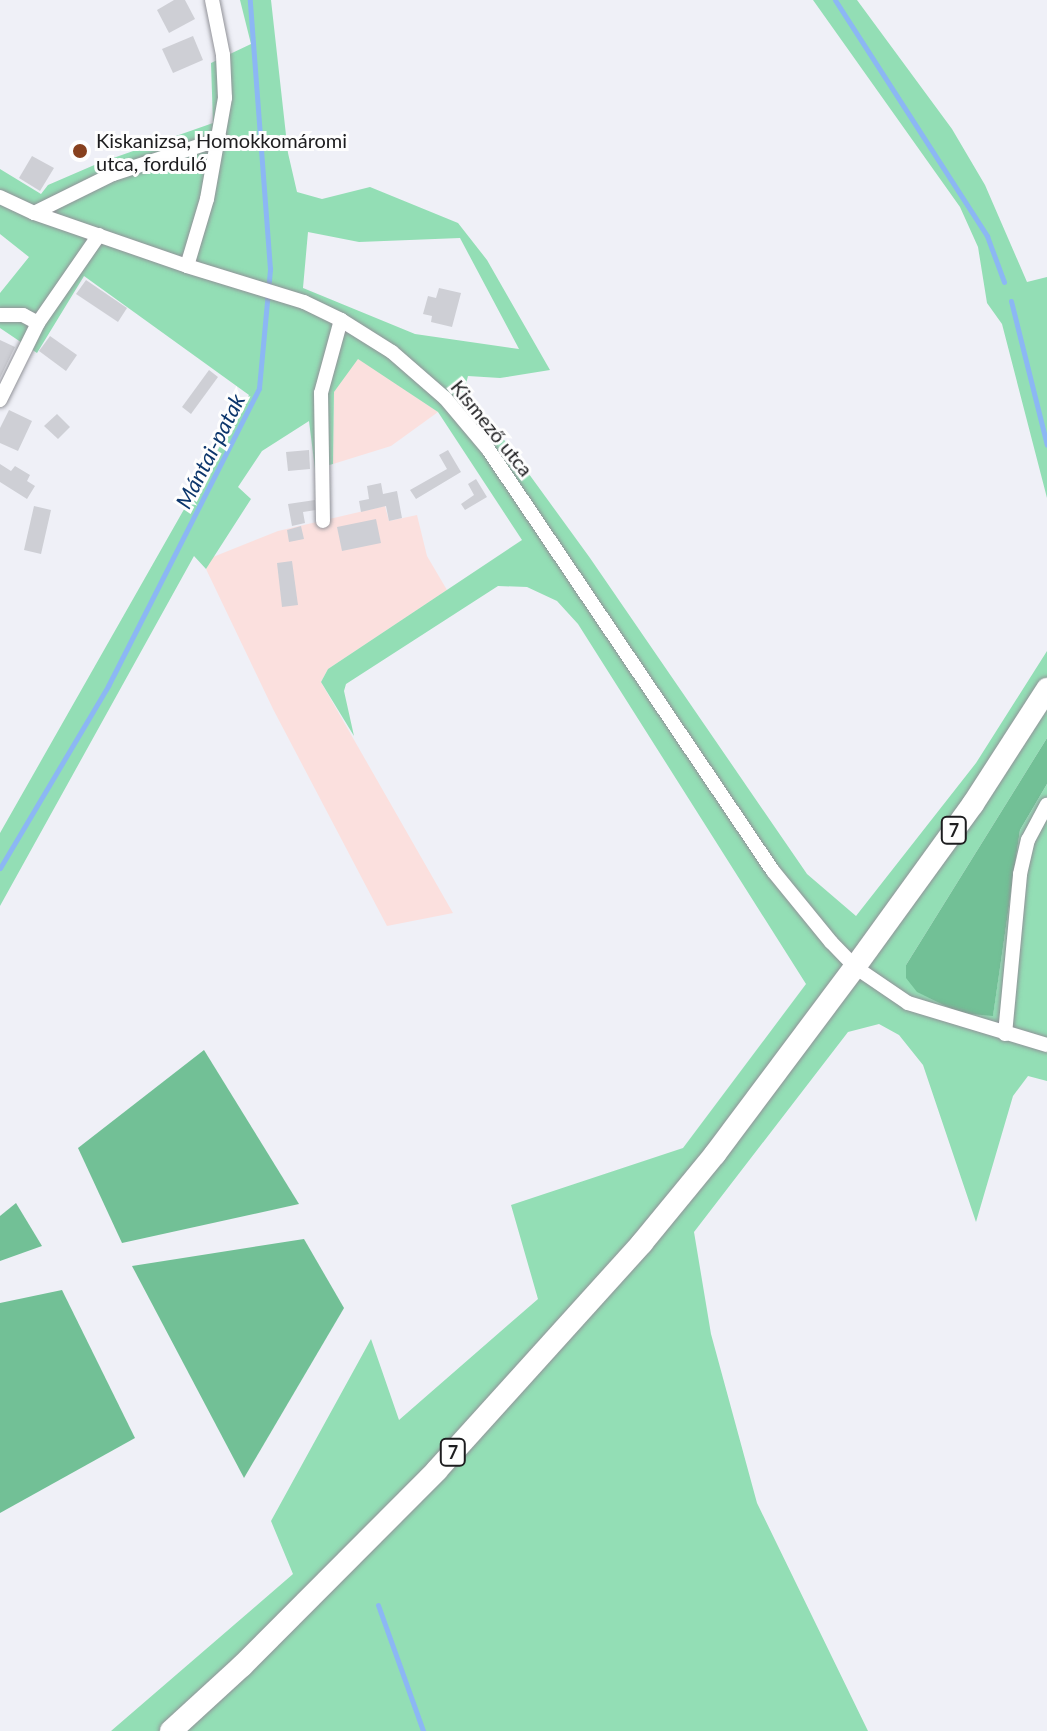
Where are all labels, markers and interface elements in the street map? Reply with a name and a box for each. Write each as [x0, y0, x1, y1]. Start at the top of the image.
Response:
place label: Kiskanizsa, Homokkomáromi utca, forduló [96, 128, 347, 175]
marker: Kiskanizsa, Homokkomáromi utca, forduló [71, 142, 89, 160]
street label: Kismező utca [446, 375, 538, 481]
water label: Mántai-patak [170, 389, 250, 513]
road number: 7 [940, 816, 968, 844]
road number: 7 [439, 1438, 467, 1466]

